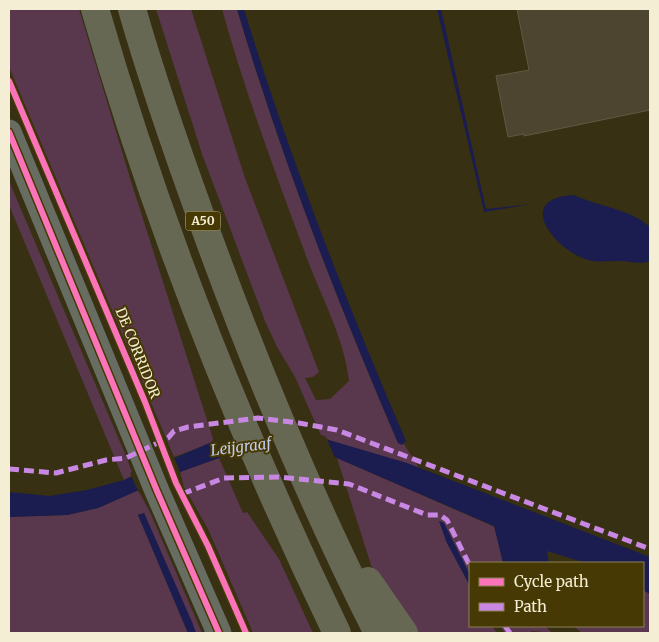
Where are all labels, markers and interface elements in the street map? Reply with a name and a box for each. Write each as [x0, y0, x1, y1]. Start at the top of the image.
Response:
road number: A50 [186, 212, 220, 230]
street label: DE CORRIDOR [112, 305, 165, 401]
water label: Leijgraaf [210, 433, 274, 460]
legend [469, 562, 644, 627]
text: Cycle path [514, 572, 589, 591]
text: Path [514, 597, 547, 616]

